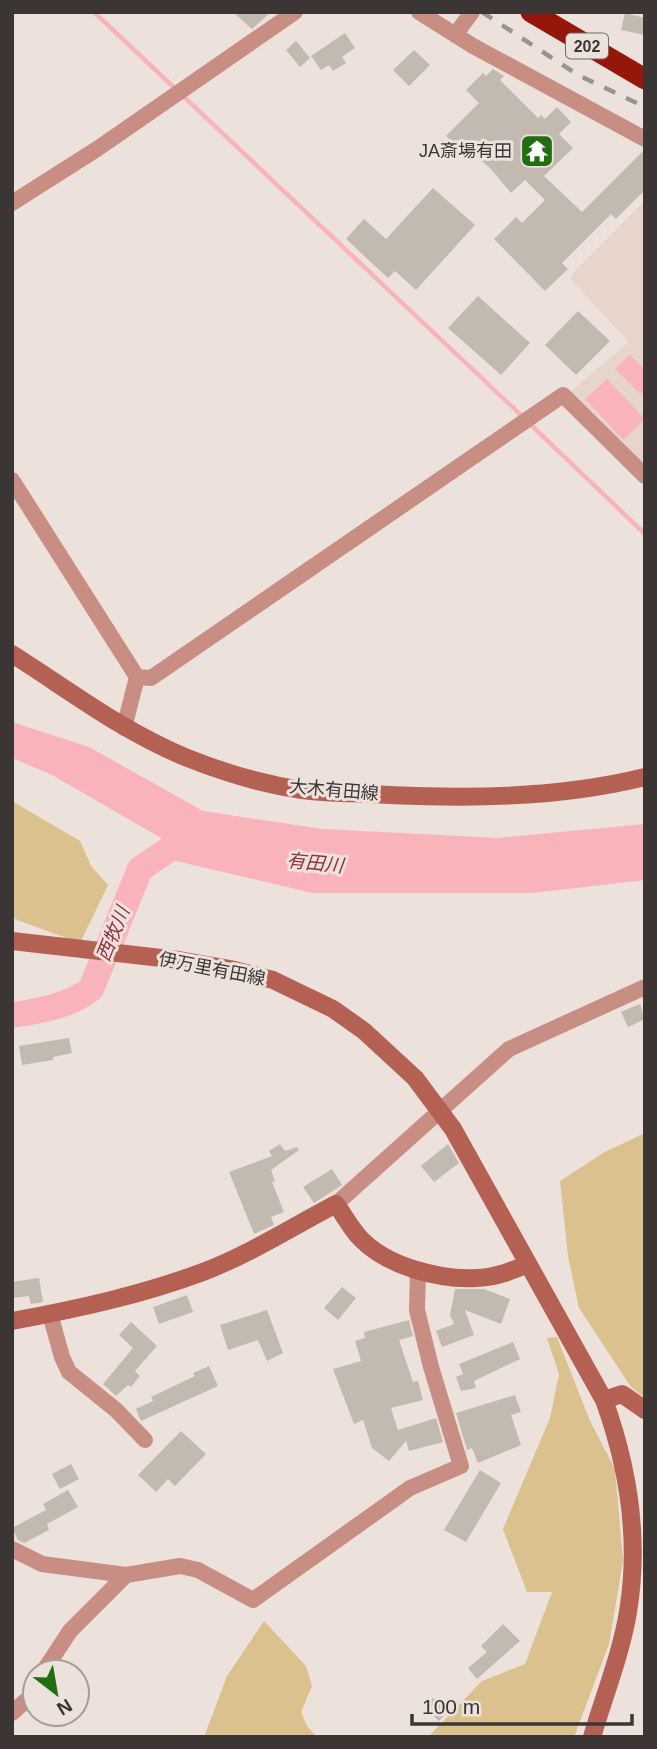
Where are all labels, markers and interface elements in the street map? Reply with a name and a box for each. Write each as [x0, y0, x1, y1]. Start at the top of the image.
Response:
road number: 202 [566, 34, 608, 58]
temple icon: JA斎場有田 [518, 132, 556, 170]
place label: JA斎場有田 [419, 141, 512, 161]
street label: 大木有田線 [288, 776, 380, 804]
water label: 有田川 [286, 850, 346, 877]
water label: 西牧川 [93, 902, 134, 964]
street label: 伊万里有田線 [157, 949, 267, 989]
north arrow [21, 1658, 91, 1728]
scale bar [412, 1682, 632, 1726]
text: N [53, 1695, 76, 1720]
text: 100 m [422, 1695, 480, 1718]

